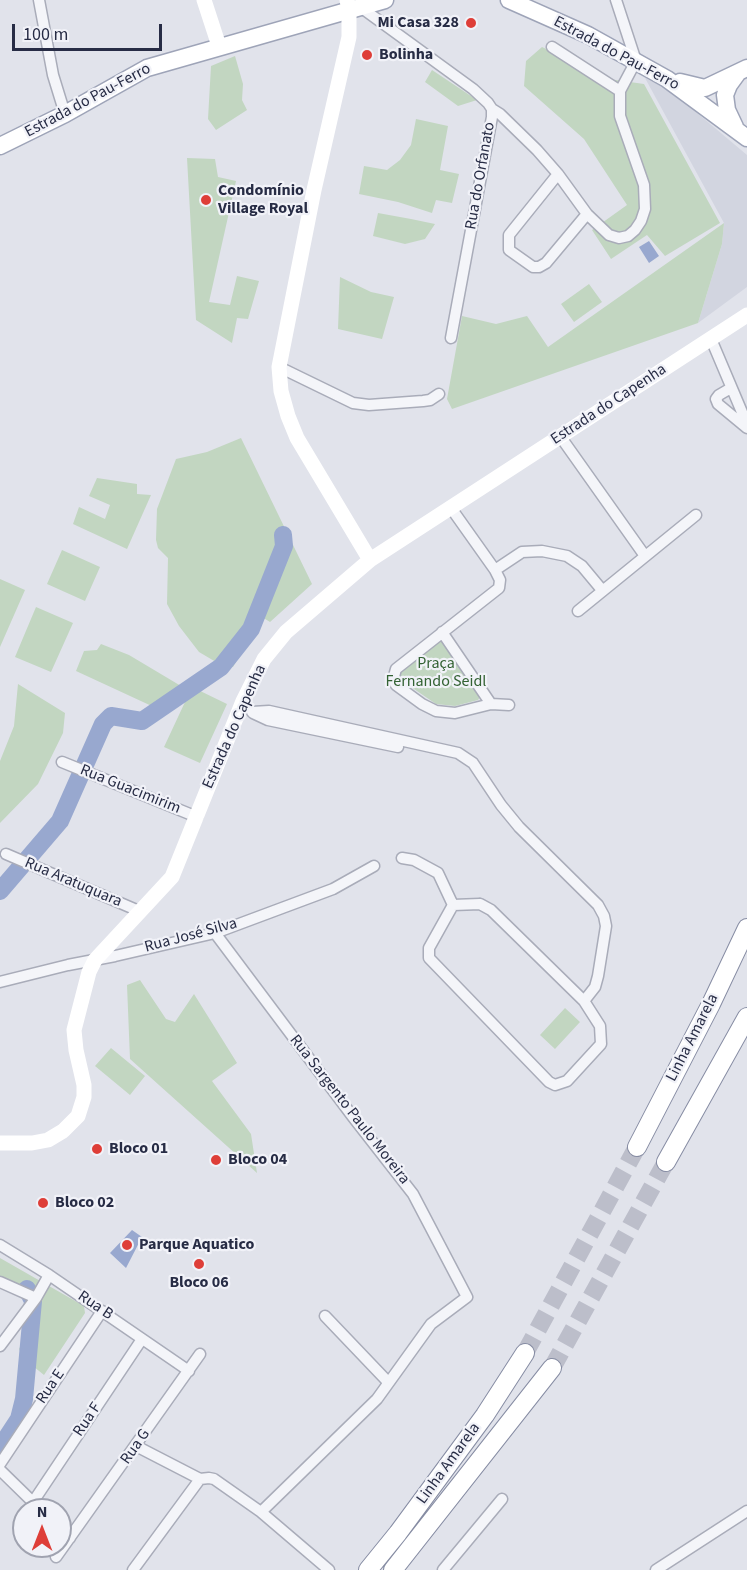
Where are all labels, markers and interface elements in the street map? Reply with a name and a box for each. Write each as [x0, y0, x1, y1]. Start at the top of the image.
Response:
scale bar [15, 12, 165, 50]
place label: Mi Casa 328 [377, 13, 459, 33]
street label: Estrada do Pau-Ferro [550, 13, 682, 95]
marker: Mi Casa 328 [464, 16, 478, 30]
text: 100 m [23, 22, 68, 47]
place label: Bolinha [379, 45, 433, 65]
marker: Bolinha [360, 48, 374, 62]
street label: Estrada do Pau-Ferro [22, 60, 154, 142]
street label: Rua do Orfanato [462, 121, 500, 231]
place label: Condomínio Village Royal [218, 181, 308, 219]
marker: Condomínio Village Royal [199, 193, 213, 207]
street label: Estrada do Capenha [548, 360, 670, 450]
park label: Praça Fernando Seidl [386, 654, 486, 692]
street label: Estrada do Capenha [199, 662, 271, 792]
street label: Rua Guacimirim [77, 761, 183, 819]
street label: Rua Aratuquara [21, 854, 125, 912]
street label: Rua José Silva [143, 914, 239, 958]
street label: Linha Amarela [663, 991, 723, 1085]
street label: Rua Sargento Paulo Moreira [285, 1031, 413, 1189]
place label: Bloco 01 [109, 1139, 168, 1159]
marker: Bloco 01 [90, 1142, 104, 1156]
place label: Bloco 04 [228, 1150, 287, 1170]
marker: Bloco 04 [209, 1153, 223, 1167]
place label: Bloco 02 [55, 1193, 114, 1213]
marker: Bloco 02 [36, 1196, 50, 1210]
place label: Parque Aquatico [139, 1235, 254, 1255]
marker: Parque Aquatico [120, 1238, 134, 1252]
marker: Bloco 06 [192, 1257, 206, 1271]
place label: Bloco 06 [169, 1273, 229, 1293]
street label: Rua B [74, 1287, 116, 1325]
street label: Rua E [33, 1366, 69, 1408]
street label: Rua F [70, 1399, 106, 1441]
street label: Linha Amarela [413, 1420, 485, 1508]
street label: Rua G [117, 1426, 155, 1468]
north arrow [12, 1498, 72, 1558]
text: N [37, 1501, 47, 1523]

